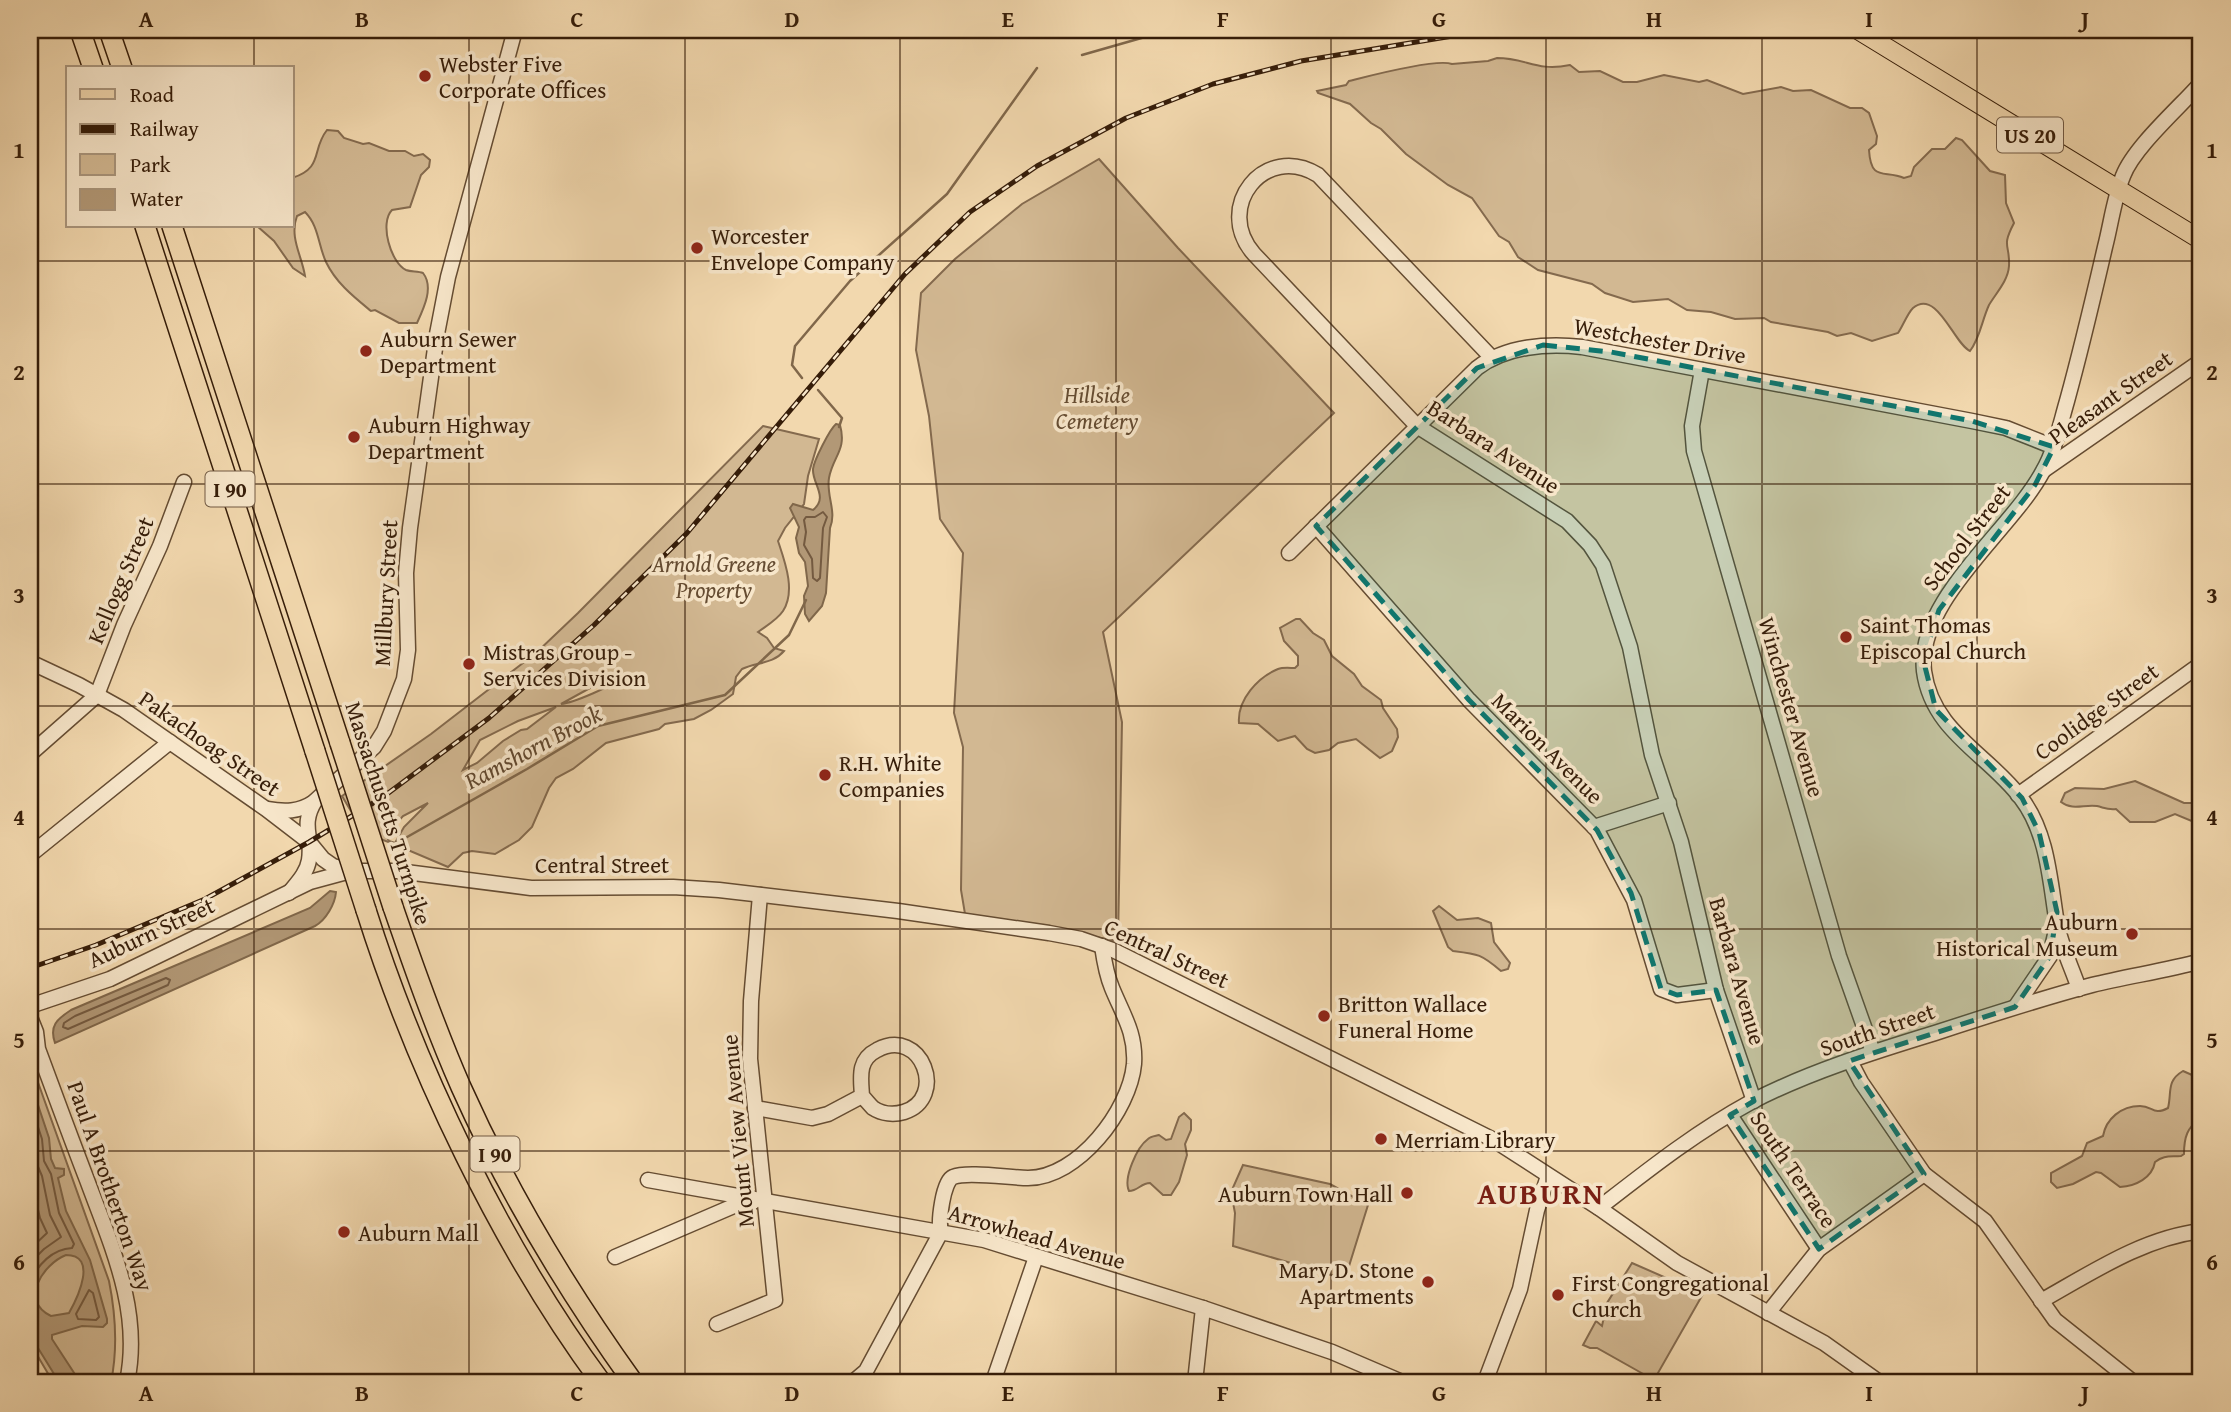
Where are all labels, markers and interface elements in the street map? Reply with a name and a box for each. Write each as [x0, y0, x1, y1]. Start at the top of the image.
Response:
text: A [139, 2, 154, 35]
text: B [355, 2, 369, 35]
text: C [570, 2, 584, 35]
text: D [785, 2, 800, 35]
text: E [1002, 2, 1014, 35]
text: F [1217, 2, 1229, 35]
text: G [1432, 2, 1446, 35]
text: H [1646, 2, 1662, 35]
text: I [1865, 2, 1873, 35]
text: J [2077, 2, 2089, 35]
place label: Webster Five Corporate Offices [439, 47, 606, 106]
legend [66, 66, 294, 228]
marker: Webster Five Corporate Offices [417, 68, 433, 84]
text: Road [130, 79, 175, 110]
text: Railway [130, 113, 199, 144]
road number: US 20 [1997, 118, 2063, 152]
text: 1 [13, 133, 25, 166]
text: 1 [2206, 133, 2218, 166]
text: Park [130, 149, 171, 180]
text: Water [130, 183, 183, 214]
place label: Worcester Envelope Company [711, 219, 895, 278]
marker: Worcester Envelope Company [689, 240, 705, 256]
street label: Westchester Drive [1571, 309, 1749, 371]
place label: Auburn Sewer Department [380, 322, 517, 381]
street label: Pleasant Street [2041, 342, 2179, 452]
marker: Auburn Sewer Department [358, 343, 374, 359]
text: 2 [13, 355, 25, 388]
text: 2 [2206, 355, 2218, 388]
park label: Hillside Cemetery [1056, 378, 1139, 437]
street label: Barbara Avenue [1421, 391, 1567, 501]
place label: Auburn Highway Department [368, 408, 531, 467]
marker: Auburn Highway Department [346, 429, 362, 445]
road number: I 90 [205, 472, 254, 506]
street label: School Street [1914, 477, 2018, 597]
street label: Kellogg Street [78, 511, 162, 649]
street label: Millbury Street [365, 519, 405, 667]
park label: Arnold Greene Property [651, 547, 776, 606]
text: 3 [13, 578, 25, 611]
text: 3 [2206, 578, 2218, 611]
place label: Saint Thomas Episcopal Church [1860, 608, 2026, 667]
street label: Winchester Avenue [1751, 613, 1833, 801]
marker: Saint Thomas Episcopal Church [1838, 629, 1854, 645]
place label: Mistras Group - Services Division [483, 635, 646, 694]
street label: Coolidge Street [2027, 655, 2165, 767]
marker: Mistras Group - Services Division [461, 656, 477, 672]
street label: Pakachoag Street [133, 682, 287, 804]
street label: Marion Avenue [1485, 685, 1611, 811]
water label: Ramshorn Brook [457, 696, 608, 798]
street label: Massachusetts Turnpike [337, 697, 441, 929]
place label: R.H. White Companies [839, 746, 945, 805]
marker: R.H. White Companies [817, 767, 833, 783]
text: 4 [13, 800, 25, 833]
text: 4 [2206, 800, 2218, 833]
street label: Central Street [535, 848, 669, 881]
street label: Auburn Street [82, 888, 220, 976]
street label: Barbara Avenue [1701, 893, 1775, 1049]
place label: Auburn Historical Museum [1936, 905, 2118, 964]
street label: Central Street [1099, 910, 1235, 996]
marker: Auburn Historical Museum [2124, 926, 2140, 942]
place label: Britton Wallace Funeral Home [1338, 987, 1487, 1046]
street label: South Street [1815, 994, 1939, 1064]
marker: Britton Wallace Funeral Home [1316, 1008, 1332, 1024]
text: 5 [13, 1023, 25, 1056]
text: 5 [2206, 1023, 2218, 1056]
street label: Mount View Avenue [712, 1033, 762, 1229]
street label: Paul A Brotherton Way [60, 1077, 163, 1296]
street label: South Terrace [1743, 1104, 1845, 1234]
place label: Merriam Library [1395, 1123, 1556, 1156]
marker: Merriam Library [1373, 1131, 1389, 1147]
road number: I 90 [470, 1136, 520, 1172]
district label: AUBURN [1477, 1171, 1605, 1215]
place label: Auburn Town Hall [1218, 1177, 1393, 1210]
marker: Auburn Town Hall [1399, 1185, 1415, 1201]
street label: Arrowhead Avenue [945, 1195, 1129, 1277]
place label: Auburn Mall [358, 1216, 479, 1249]
marker: Auburn Mall [336, 1224, 352, 1240]
text: 6 [13, 1245, 25, 1278]
text: 6 [2206, 1245, 2218, 1278]
place label: Mary D. Stone Apartments [1279, 1253, 1414, 1312]
place label: First Congregational Church [1572, 1266, 1769, 1325]
marker: Mary D. Stone Apartments [1420, 1274, 1436, 1290]
marker: First Congregational Church [1550, 1287, 1566, 1303]
text: A [139, 1376, 154, 1409]
text: B [355, 1376, 369, 1409]
text: C [570, 1376, 584, 1409]
text: D [785, 1376, 800, 1409]
text: E [1002, 1376, 1014, 1409]
text: F [1217, 1376, 1229, 1409]
text: G [1432, 1376, 1446, 1409]
text: H [1646, 1376, 1662, 1409]
text: I [1865, 1376, 1873, 1409]
text: J [2077, 1376, 2089, 1409]

